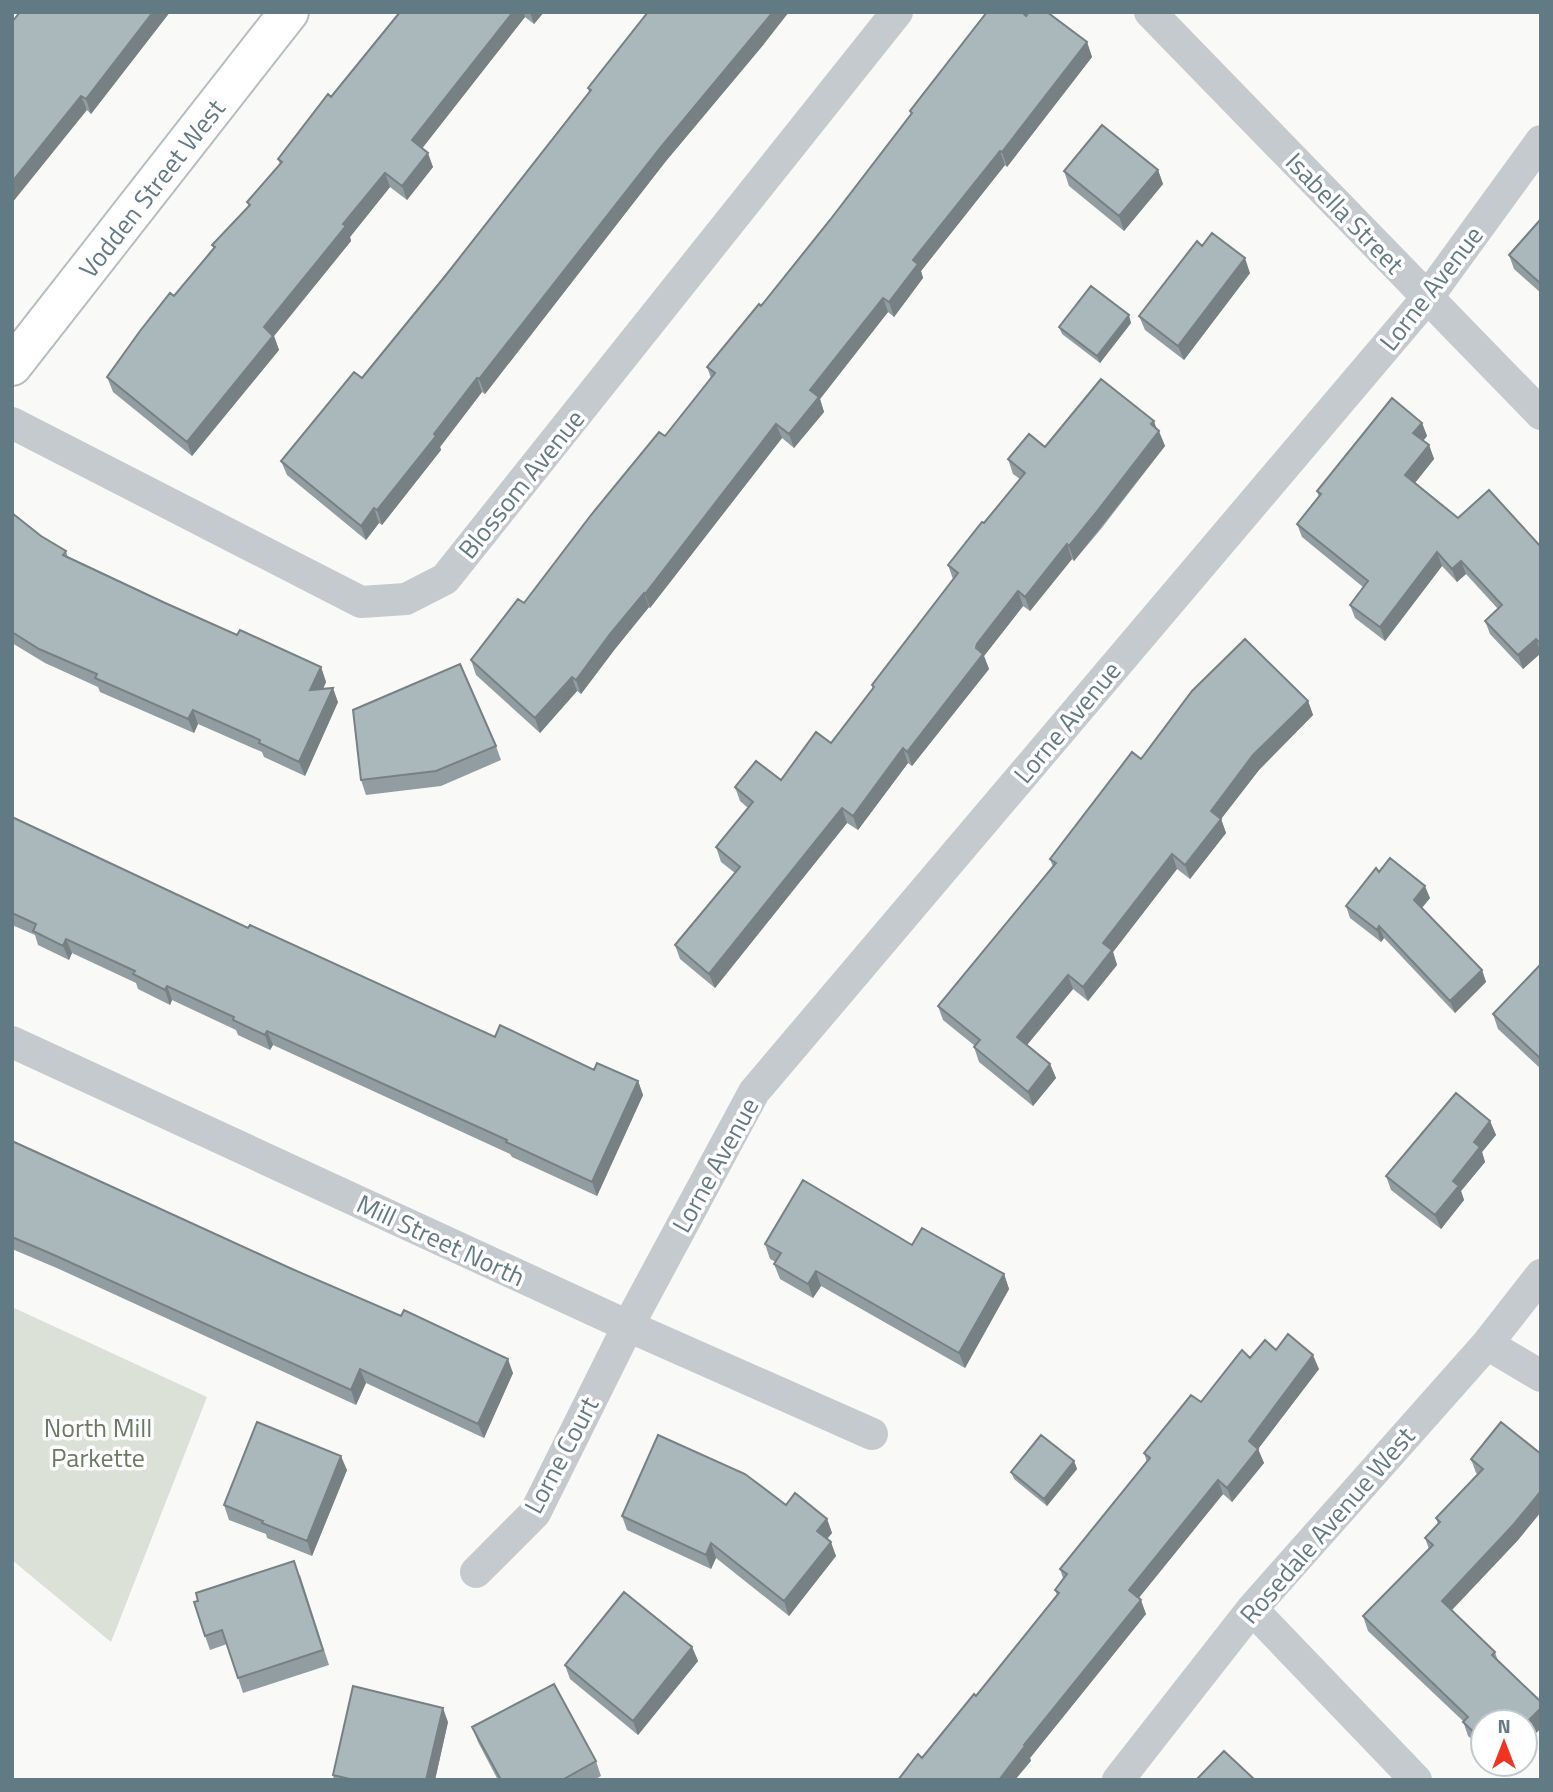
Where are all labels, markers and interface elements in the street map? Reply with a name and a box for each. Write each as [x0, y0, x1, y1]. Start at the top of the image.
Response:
street label: Vodden Street West [69, 90, 234, 286]
street label: Isabella Street [1277, 143, 1413, 283]
street label: Lorne Avenue [1370, 217, 1492, 359]
street label: Blossom Avenue [448, 401, 594, 567]
street label: Lorne Avenue [1004, 652, 1130, 792]
street label: Lorne Avenue [662, 1090, 768, 1240]
street label: Mill Street North [351, 1184, 531, 1296]
street label: Lorne Court [514, 1390, 608, 1520]
park label: North Mill Parkette [44, 1408, 152, 1477]
street label: Rosedale Avenue West [1230, 1418, 1424, 1632]
north arrow [1469, 1708, 1539, 1778]
text: N [1497, 1711, 1511, 1740]

